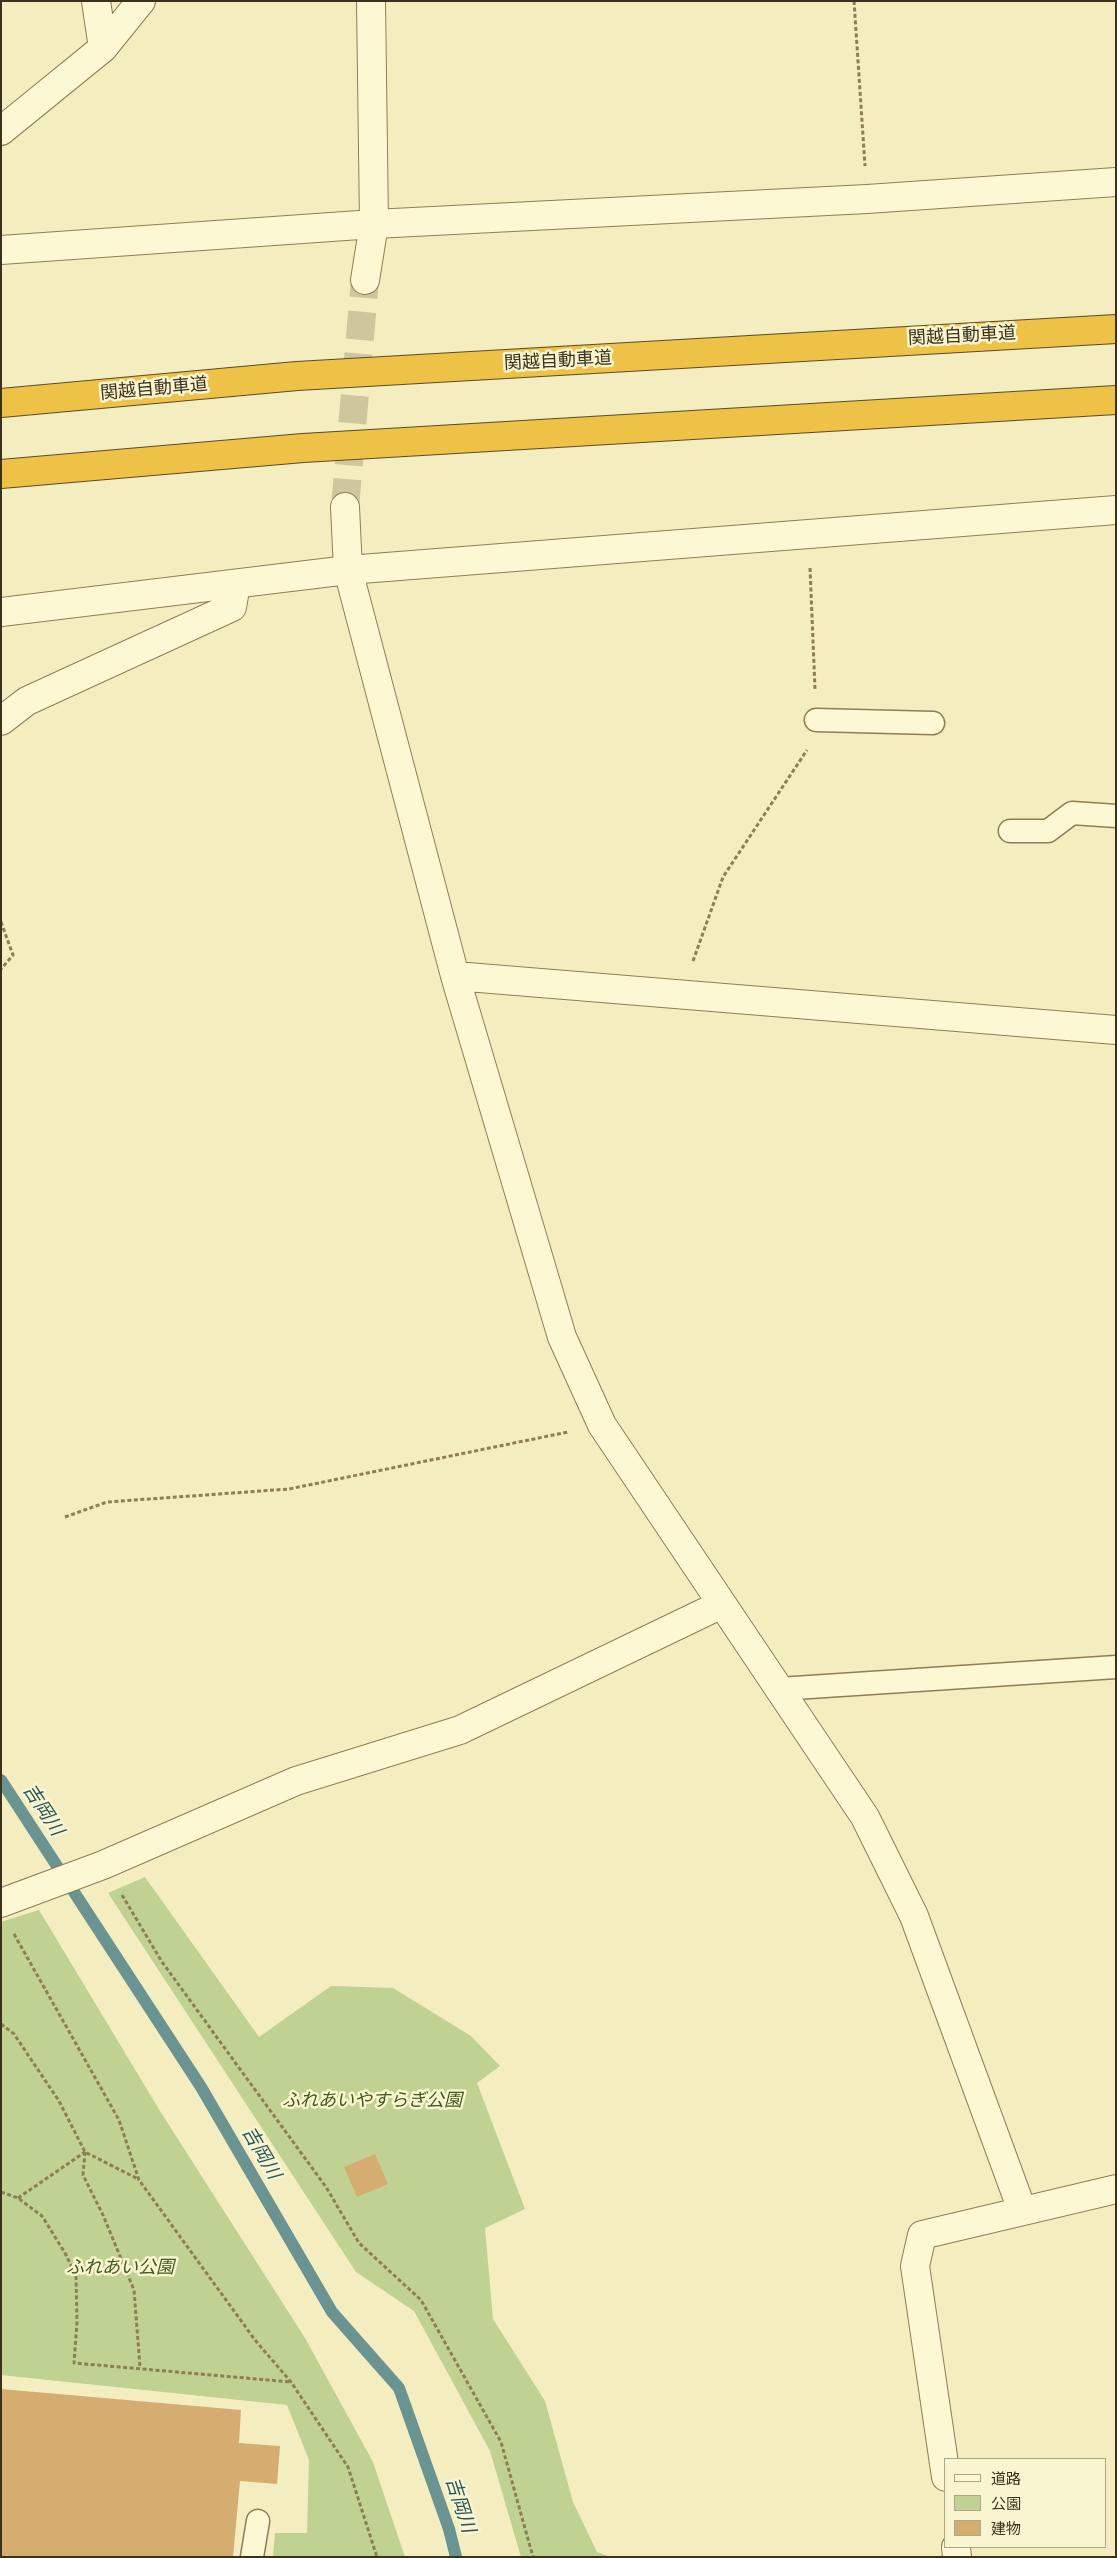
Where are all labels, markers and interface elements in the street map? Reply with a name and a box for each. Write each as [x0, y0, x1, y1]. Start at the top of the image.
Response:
street label: 関越自動車道 [908, 322, 1016, 350]
street label: 関越自動車道 [504, 347, 612, 375]
street label: 関越自動車道 [99, 374, 209, 404]
water label: 吉岡川 [18, 1780, 68, 1840]
park label: ふれあいやすらぎ公園 [282, 2090, 462, 2112]
water label: 吉岡川 [237, 2123, 285, 2183]
park label: ふれあい公園 [66, 2257, 174, 2279]
legend [944, 2458, 1107, 2548]
text: 道路 [991, 2470, 1021, 2488]
water label: 吉岡川 [440, 2474, 480, 2536]
text: 公園 [991, 2495, 1021, 2513]
text: 建物 [991, 2520, 1021, 2538]

